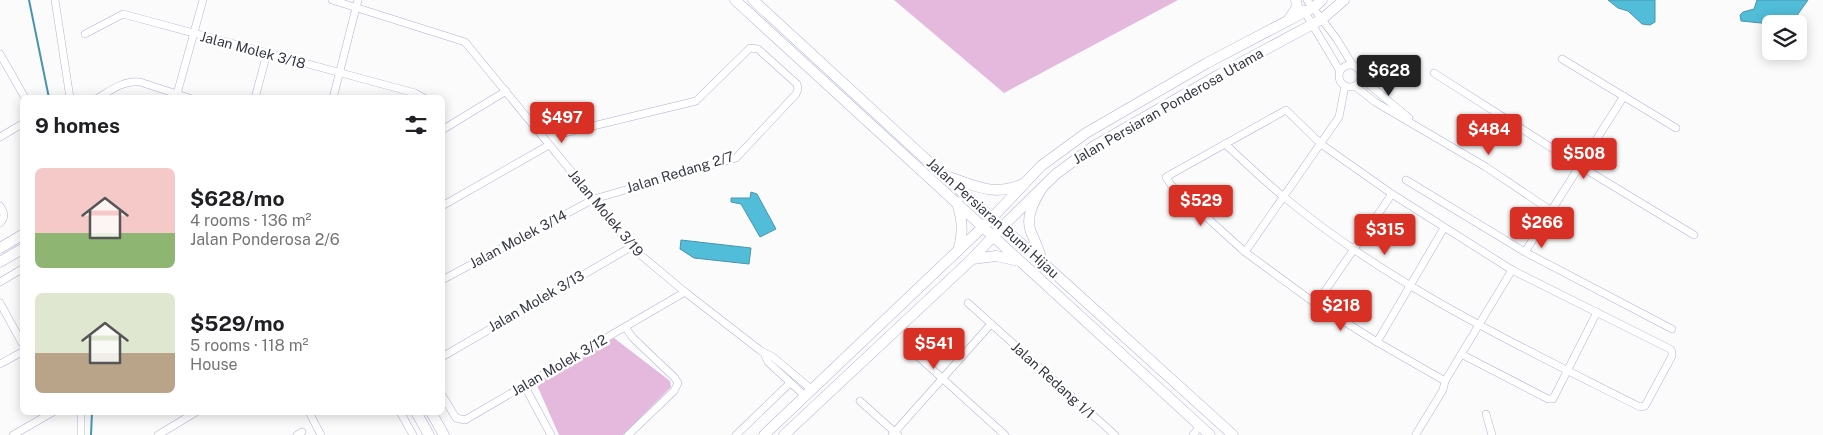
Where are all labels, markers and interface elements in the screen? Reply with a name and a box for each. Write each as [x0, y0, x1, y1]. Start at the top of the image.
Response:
map controls [1762, 15, 1807, 60]
button: layers [1762, 15, 1807, 60]
street label: Jalan Molek 3/18 [199, 28, 307, 72]
street label: Jalan Persiaran Ponderosa Utama [1070, 45, 1266, 167]
pin: $628 [1359, 54, 1419, 97]
text: $628 [1368, 61, 1410, 80]
pin: $497 [532, 102, 592, 144]
text: $497 [541, 108, 583, 127]
icon: filters [402, 111, 430, 139]
text: 9 homes [35, 113, 120, 138]
pin: $484 [1459, 114, 1519, 156]
text: $484 [1468, 120, 1510, 139]
pin: $508 [1554, 138, 1614, 180]
text: $508 [1563, 144, 1605, 163]
street label: Jalan Redang 2/7 [624, 148, 736, 196]
street label: Jalan Persiaran Bumi Hijau [924, 155, 1062, 281]
street label: Jalan Molek 3/19 [565, 166, 647, 260]
pin: $529 [1171, 184, 1231, 227]
text: $628/mo [190, 186, 284, 211]
icon: home [75, 188, 135, 248]
text: $529 [1180, 191, 1222, 210]
street label: Jalan Molek 3/14 [467, 206, 570, 271]
pin: $266 [1512, 206, 1572, 249]
text: 4 rooms · 136 m² [190, 211, 311, 230]
text: $266 [1521, 213, 1563, 232]
pin: $315 [1355, 214, 1415, 256]
text: $315 [1365, 220, 1405, 239]
text: Jalan Ponderosa 2/6 [190, 230, 340, 249]
street label: Jalan Molek 3/13 [485, 267, 587, 335]
pin: $218 [1311, 290, 1371, 332]
text: $218 [1322, 296, 1360, 315]
text: $529/mo [190, 311, 285, 336]
icon: home [75, 313, 135, 373]
pin: $541 [904, 328, 964, 370]
street label: Jalan Molek 3/12 [508, 331, 610, 399]
text: $541 [914, 334, 954, 353]
text: 5 rooms · 118 m² [190, 336, 309, 355]
street label: Jalan Redang 1/1 [1008, 338, 1098, 422]
text: House [190, 355, 238, 374]

